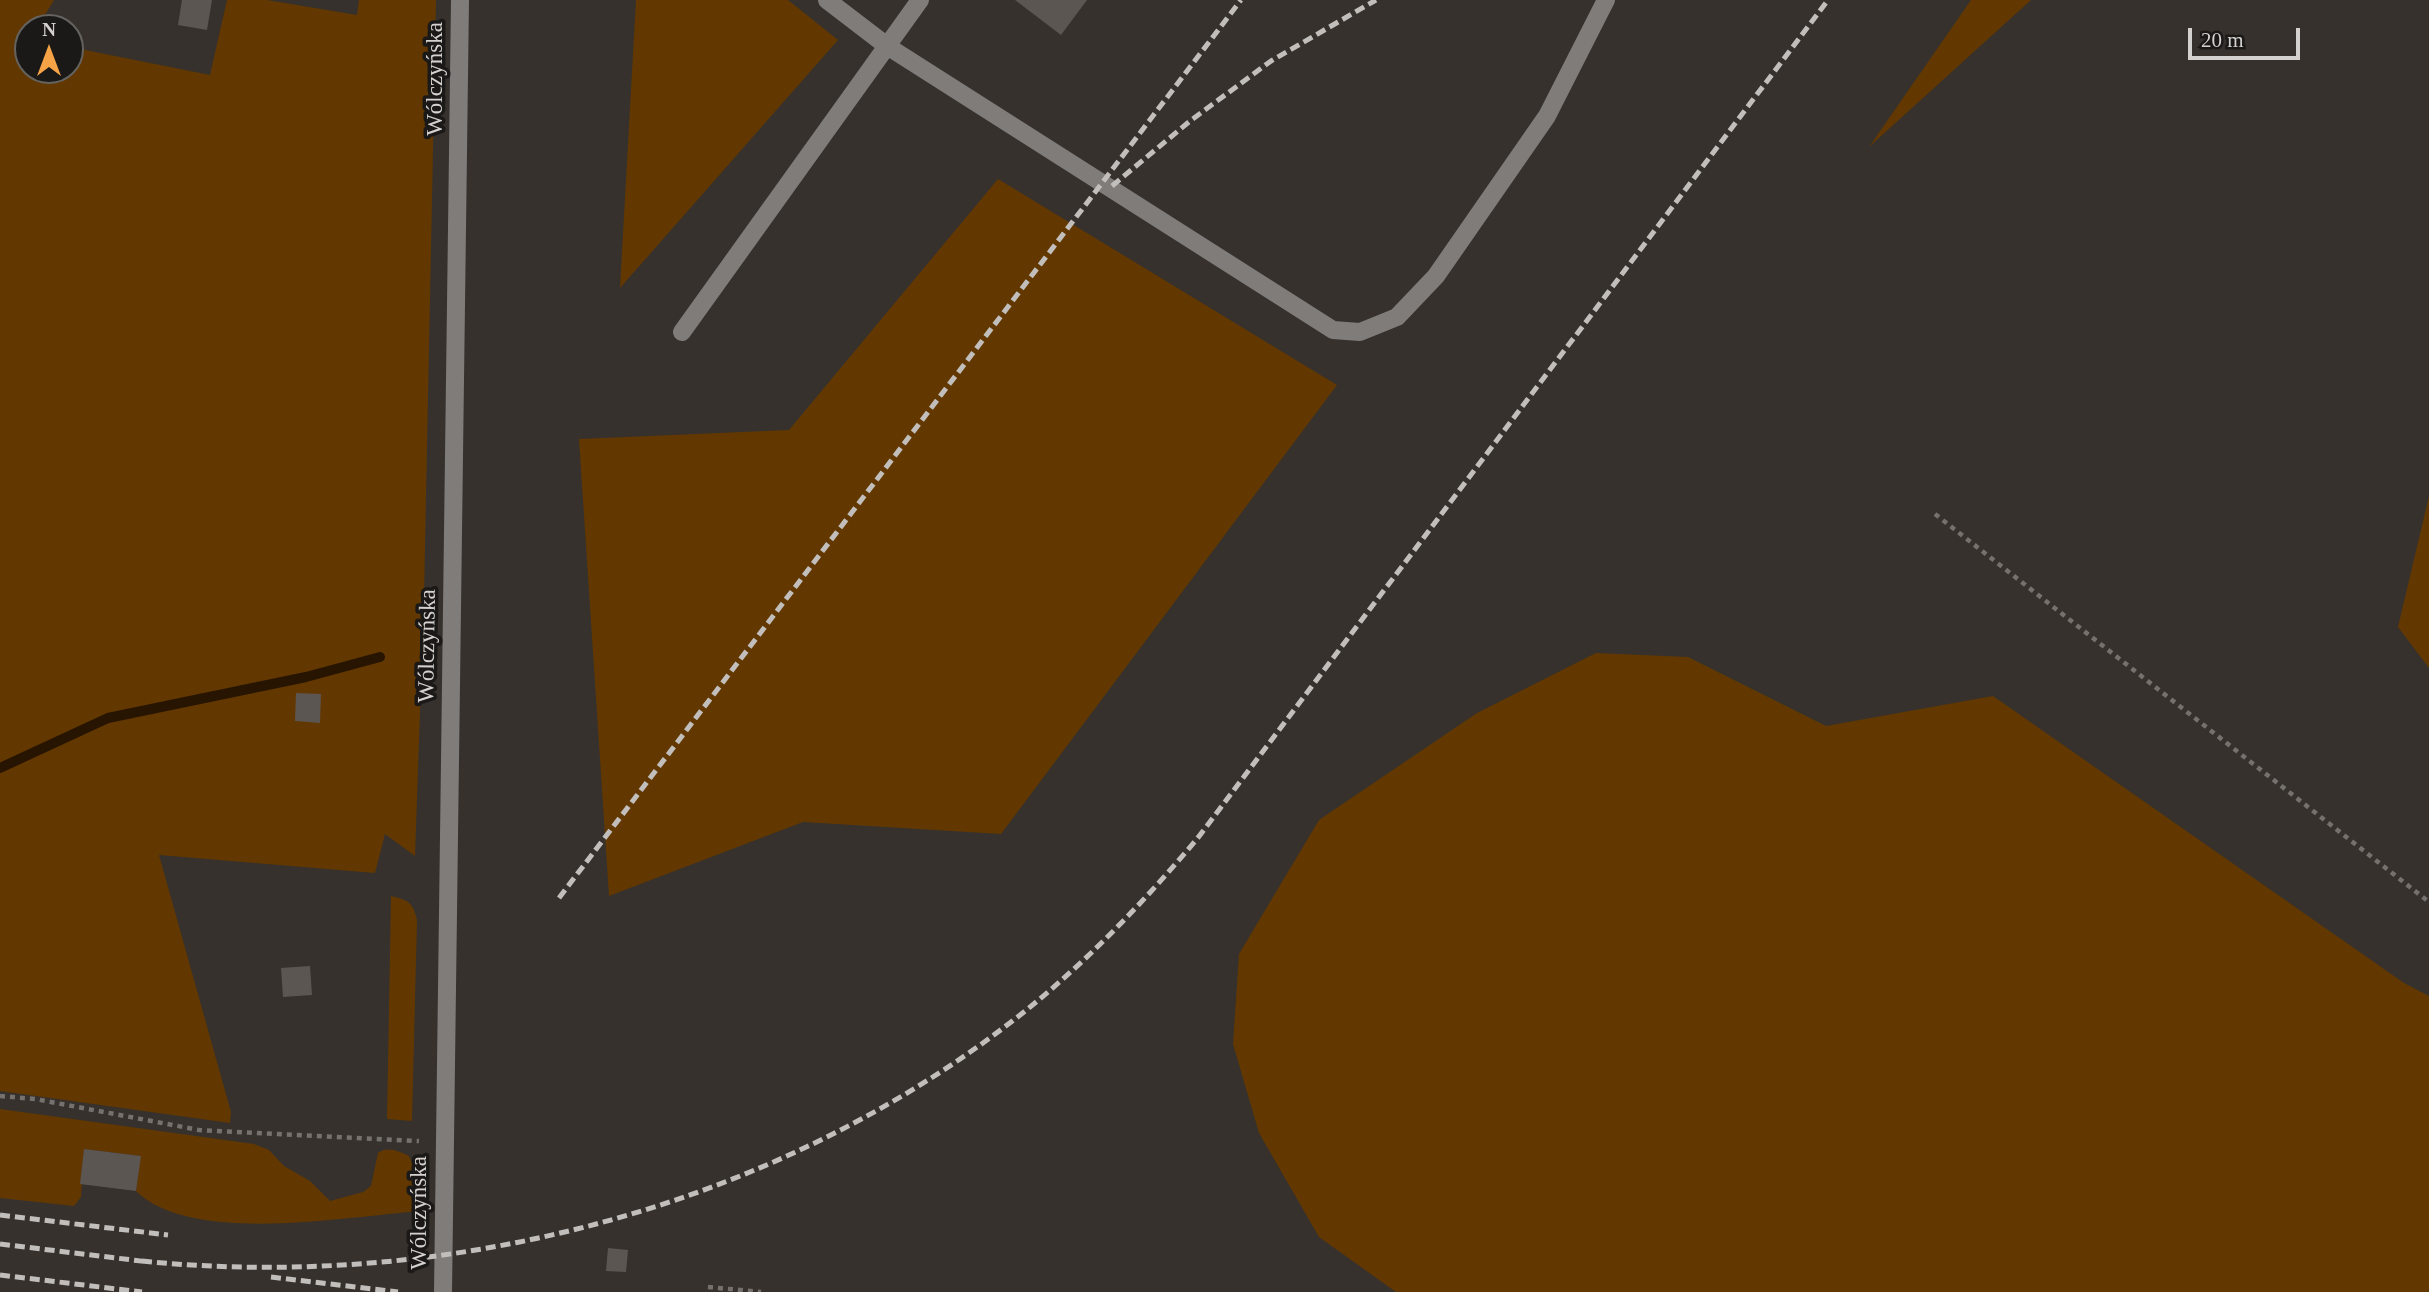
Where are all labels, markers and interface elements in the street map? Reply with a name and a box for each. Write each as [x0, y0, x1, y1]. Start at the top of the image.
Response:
north arrow [14, 14, 84, 84]
scale bar [2191, 14, 2303, 58]
text: N [42, 19, 56, 40]
street label: Wólczyńska [422, 22, 450, 136]
text: 20 m [2201, 28, 2244, 52]
street label: Wólczyńska [413, 589, 443, 703]
street label: Wólczyńska [406, 1156, 434, 1270]

